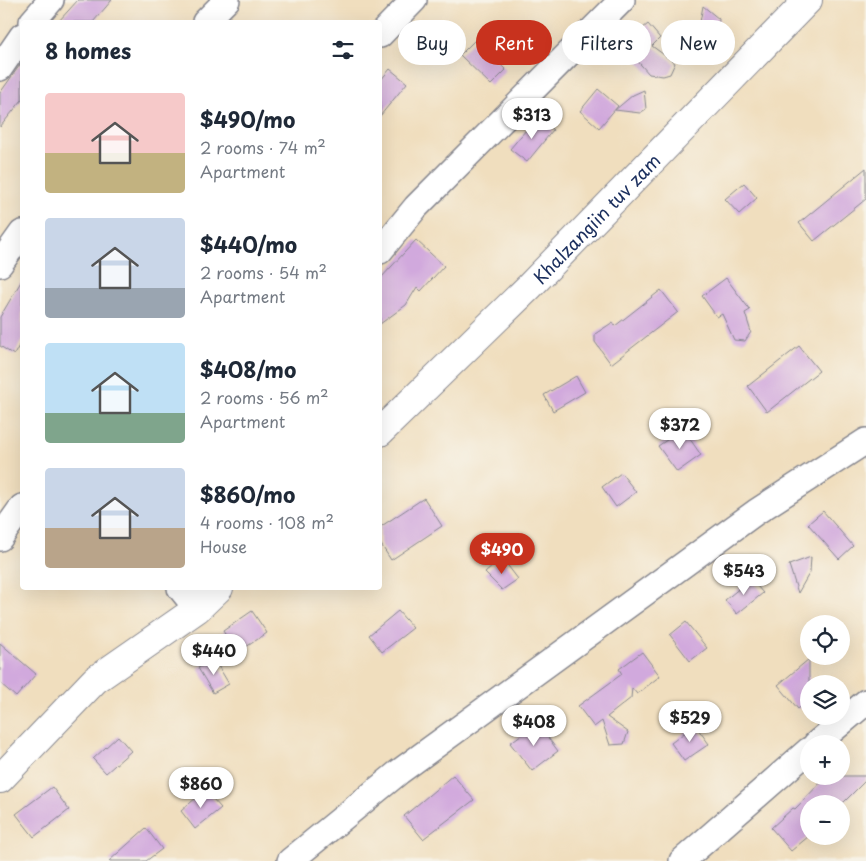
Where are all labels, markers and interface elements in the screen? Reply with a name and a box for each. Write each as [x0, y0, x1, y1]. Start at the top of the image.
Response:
chip: Buy [398, 20, 466, 65]
chip: Rent [476, 20, 552, 65]
chip: Filters [562, 20, 651, 65]
chip: New [661, 20, 735, 65]
text: 8 homes [45, 34, 131, 66]
icon: filters [329, 36, 357, 64]
pin: $313 [502, 98, 562, 140]
text: $313 [513, 102, 551, 126]
text: $490/mo [200, 103, 295, 135]
icon: home [85, 113, 145, 173]
text: 2 rooms · 74 m² [200, 135, 326, 159]
street label: Khalzangiin tuv zam [526, 147, 666, 290]
text: Apartment [200, 159, 285, 183]
text: $440/mo [200, 228, 297, 260]
icon: home [85, 238, 145, 298]
text: 2 rooms · 54 m² [200, 260, 327, 284]
text: Apartment [200, 284, 285, 308]
text: $408/mo [200, 353, 296, 385]
icon: home [85, 363, 145, 423]
text: 2 rooms · 56 m² [200, 385, 329, 409]
pin: $372 [650, 408, 710, 450]
text: Apartment [200, 409, 285, 433]
text: $372 [660, 412, 700, 436]
text: $860/mo [200, 478, 295, 510]
icon: home [85, 488, 145, 548]
text: 4 rooms · 108 m² [200, 510, 334, 534]
pin: $490 [472, 532, 532, 575]
text: House [200, 534, 247, 558]
text: $490 [481, 537, 523, 561]
pin: $543 [714, 554, 774, 596]
text: $543 [723, 558, 765, 582]
map controls [800, 615, 850, 845]
button: locate [800, 615, 850, 665]
pin: $440 [184, 634, 244, 676]
text: $440 [192, 638, 236, 662]
button: layers [800, 675, 850, 725]
pin: $529 [660, 700, 720, 743]
pin: $408 [504, 704, 564, 747]
text: $529 [670, 705, 710, 729]
text: $408 [512, 709, 556, 733]
button: + [800, 735, 850, 785]
pin: $860 [171, 766, 231, 809]
text: $860 [180, 771, 222, 795]
button: − [800, 795, 850, 845]

